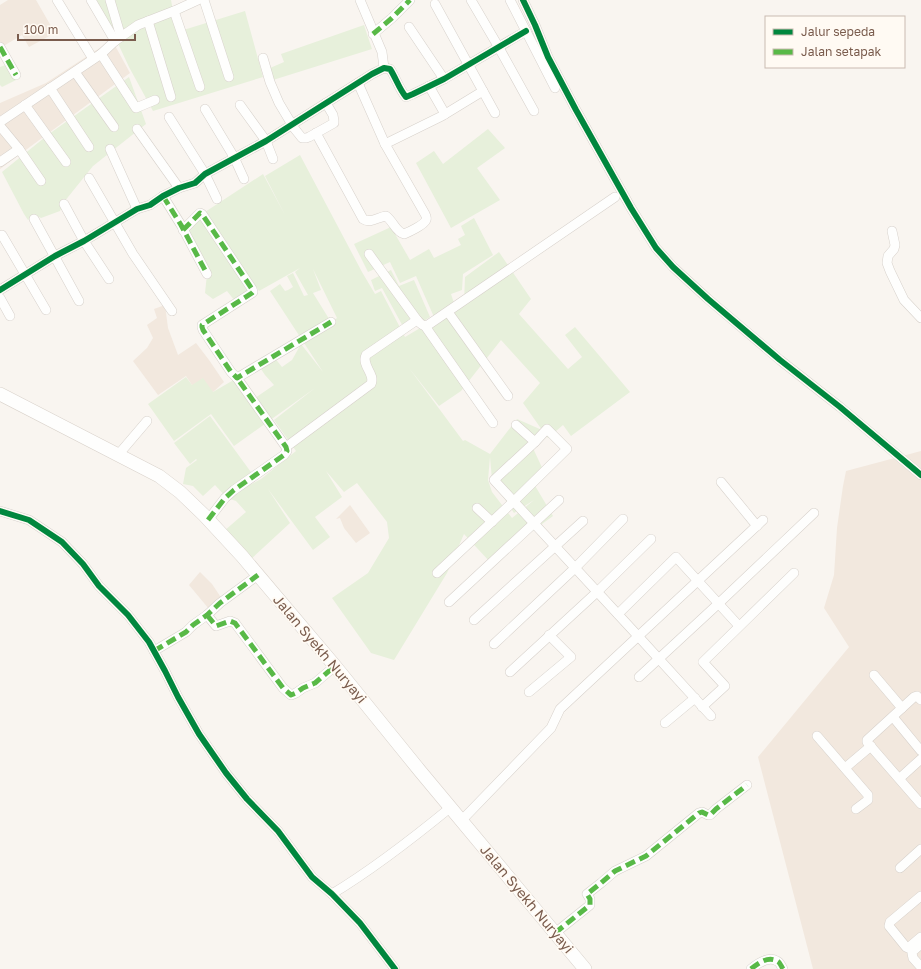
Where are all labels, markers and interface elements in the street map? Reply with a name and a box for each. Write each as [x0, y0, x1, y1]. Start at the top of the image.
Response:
scale bar [18, 16, 135, 42]
legend [765, 16, 905, 68]
text: 100 m [24, 22, 58, 37]
text: Jalur sepeda [801, 24, 875, 39]
text: Jalan setapak [801, 44, 882, 59]
street label: Jalan Syekh Nuryayi [270, 591, 371, 706]
street label: Jalan Syekh Nuryayi [477, 841, 578, 956]

